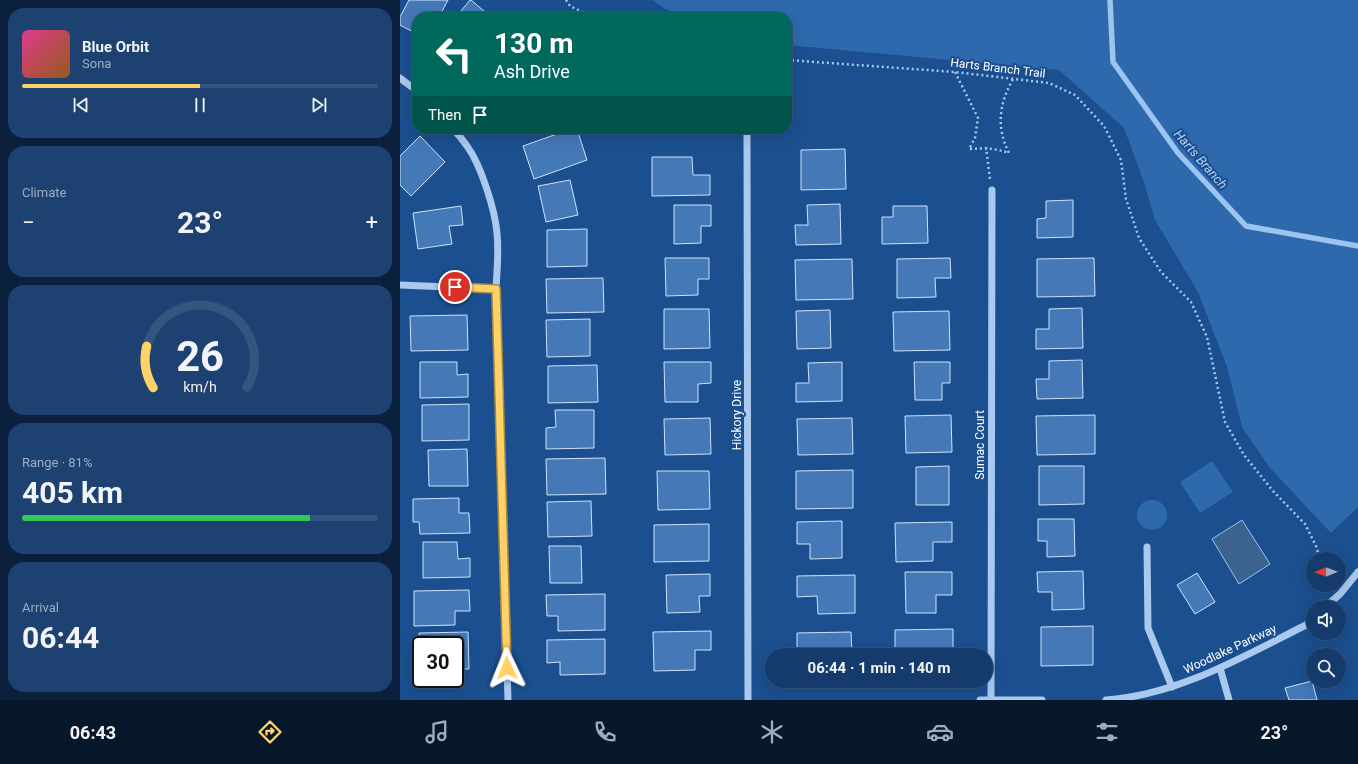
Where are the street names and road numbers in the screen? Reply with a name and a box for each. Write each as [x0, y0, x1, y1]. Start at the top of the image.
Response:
street label: Harts Branch Trail [950, 55, 1046, 81]
street label: Hickory Drive [730, 380, 744, 450]
street label: Sumac Court [973, 410, 987, 480]
street label: Woodlake Parkway [1181, 621, 1279, 677]

